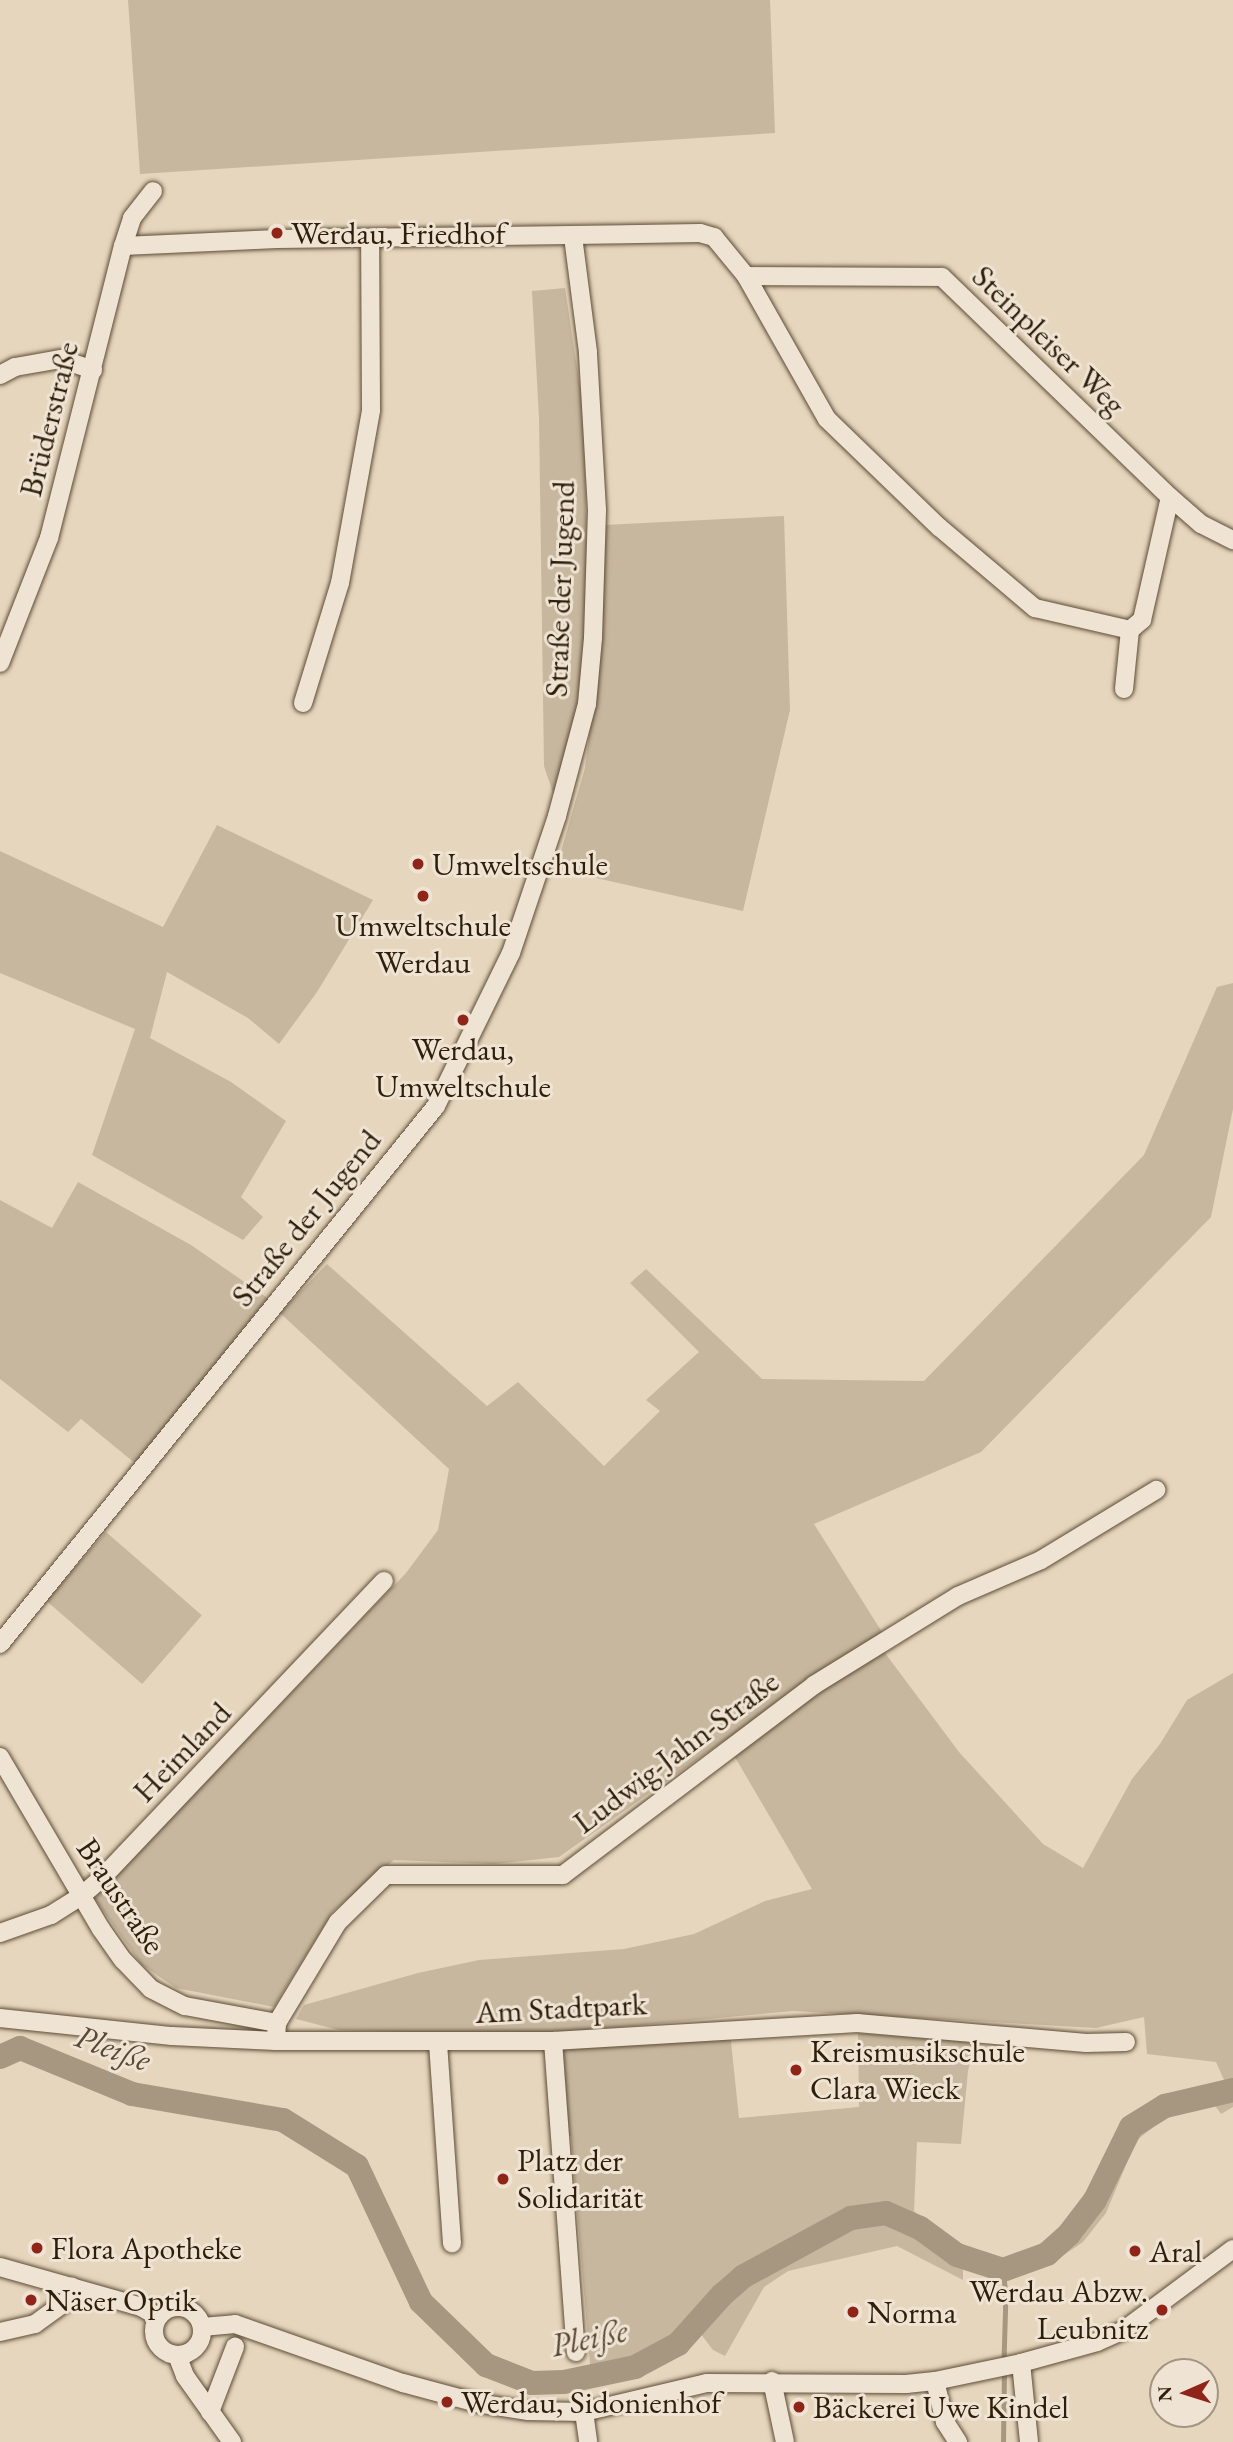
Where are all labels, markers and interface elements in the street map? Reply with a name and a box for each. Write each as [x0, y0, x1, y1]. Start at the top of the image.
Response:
place label: Werdau, Friedhof [291, 214, 506, 252]
marker: Werdau, Friedhof [269, 225, 285, 241]
street label: Steinpleiser Weg [964, 257, 1134, 423]
street label: Brüderstraße [11, 338, 87, 500]
street label: Straße der Jugend [537, 480, 583, 698]
place label: Umweltschule [432, 845, 608, 883]
marker: Umweltschule [410, 856, 426, 872]
marker: Umweltschule Werdau [415, 888, 431, 904]
place label: Umweltschule Werdau [335, 907, 511, 982]
marker: Werdau, Umweltschule [455, 1012, 471, 1028]
place label: Werdau, Umweltschule [375, 1031, 551, 1106]
street label: Straße der Jugend [223, 1122, 389, 1314]
street label: Ludwig-Jahn-Straße [566, 1662, 786, 1842]
street label: Heimland [125, 1694, 239, 1810]
street label: Braustraße [68, 1831, 174, 1961]
street label: Am Stadtpark [474, 1984, 648, 2032]
water label: Pleiße [70, 2016, 156, 2080]
place label: Kreismusikschule Clara Wieck [810, 2033, 1025, 2108]
marker: Kreismusikschule Clara Wieck [788, 2062, 804, 2078]
place label: Platz der Solidarität [517, 2142, 643, 2217]
marker: Platz der Solidarität [495, 2171, 511, 2187]
place label: Flora Apotheke [51, 2229, 242, 2267]
place label: Aral [1149, 2232, 1202, 2270]
marker: Flora Apotheke [29, 2240, 45, 2256]
marker: Aral [1127, 2243, 1143, 2259]
place label: Werdau Abzw. Leubnitz [969, 2273, 1148, 2348]
place label: Näser Optik [45, 2281, 197, 2319]
marker: Näser Optik [23, 2292, 39, 2308]
place label: Norma [867, 2293, 957, 2331]
marker: Werdau Abzw. Leubnitz [1154, 2302, 1170, 2318]
marker: Norma [845, 2304, 861, 2320]
water label: Pleiße [547, 2311, 631, 2365]
north arrow [1149, 2358, 1219, 2428]
place label: Werdau, Sidonienhof [461, 2383, 721, 2421]
text: N [1152, 2386, 1177, 2402]
place label: Bäckerei Uwe Kindel [813, 2388, 1069, 2426]
marker: Werdau, Sidonienhof [439, 2394, 455, 2410]
marker: Bäckerei Uwe Kindel [791, 2399, 807, 2415]

